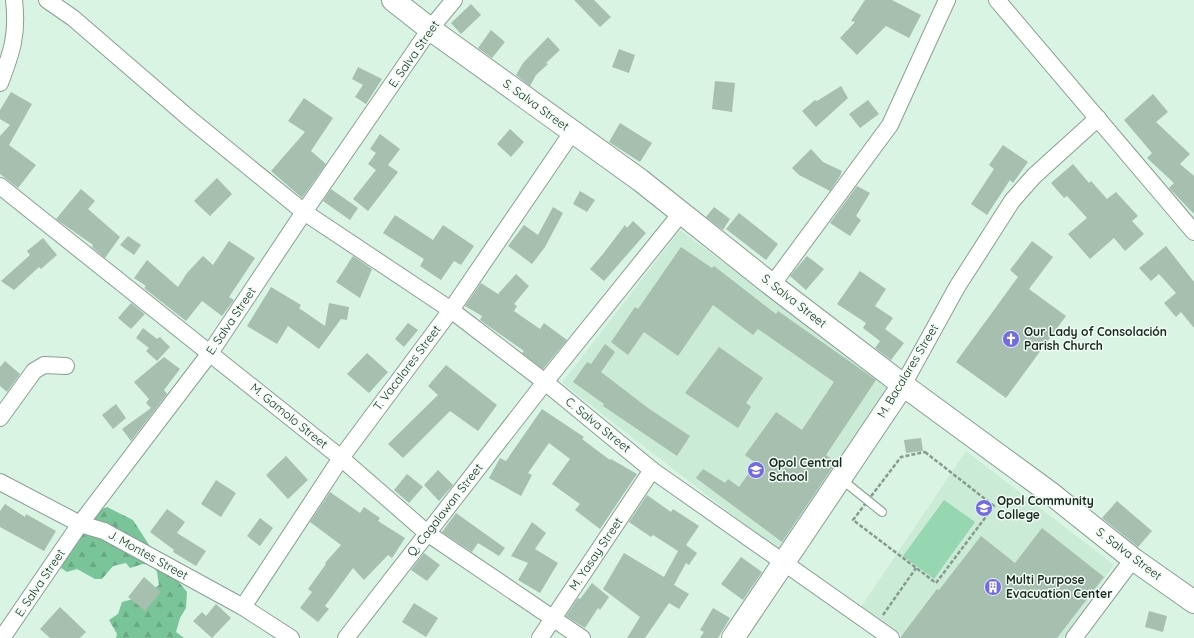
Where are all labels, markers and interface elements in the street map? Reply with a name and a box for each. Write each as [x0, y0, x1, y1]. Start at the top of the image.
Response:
street label: E. Salva Street [385, 17, 442, 90]
street label: S. Salva Street [500, 76, 572, 134]
street label: S. Salva Street [759, 271, 830, 331]
street label: E. Salva Street [202, 284, 259, 357]
street label: M. Bacalares Street [874, 321, 942, 420]
street label: T. Vacalares Street [370, 322, 444, 413]
place label: Our Lady of Consolación Parish Church [1024, 324, 1167, 353]
church icon: Our Lady of Consolación Parish Church [1001, 329, 1021, 349]
street label: M. Gamolo Street [248, 380, 331, 451]
street label: C. Salva Street [563, 394, 634, 455]
place label: Opol Central School [769, 455, 842, 484]
street label: Q. Cagalawan Street [404, 460, 486, 559]
school or university icon: Opol Central School [746, 460, 766, 480]
place label: Opol Community College [997, 493, 1094, 522]
school or university icon: Opol Community College [974, 498, 994, 518]
street label: M. Yasay Street [566, 514, 626, 593]
street label: S. Salva Street [1094, 524, 1165, 583]
street label: J. Montes Street [106, 526, 191, 583]
street label: E. Salva Street [11, 546, 68, 619]
place label: Multi Purpose Evacuation Center [1006, 572, 1112, 601]
building icon: Multi Purpose Evacuation Center [983, 577, 1003, 597]

